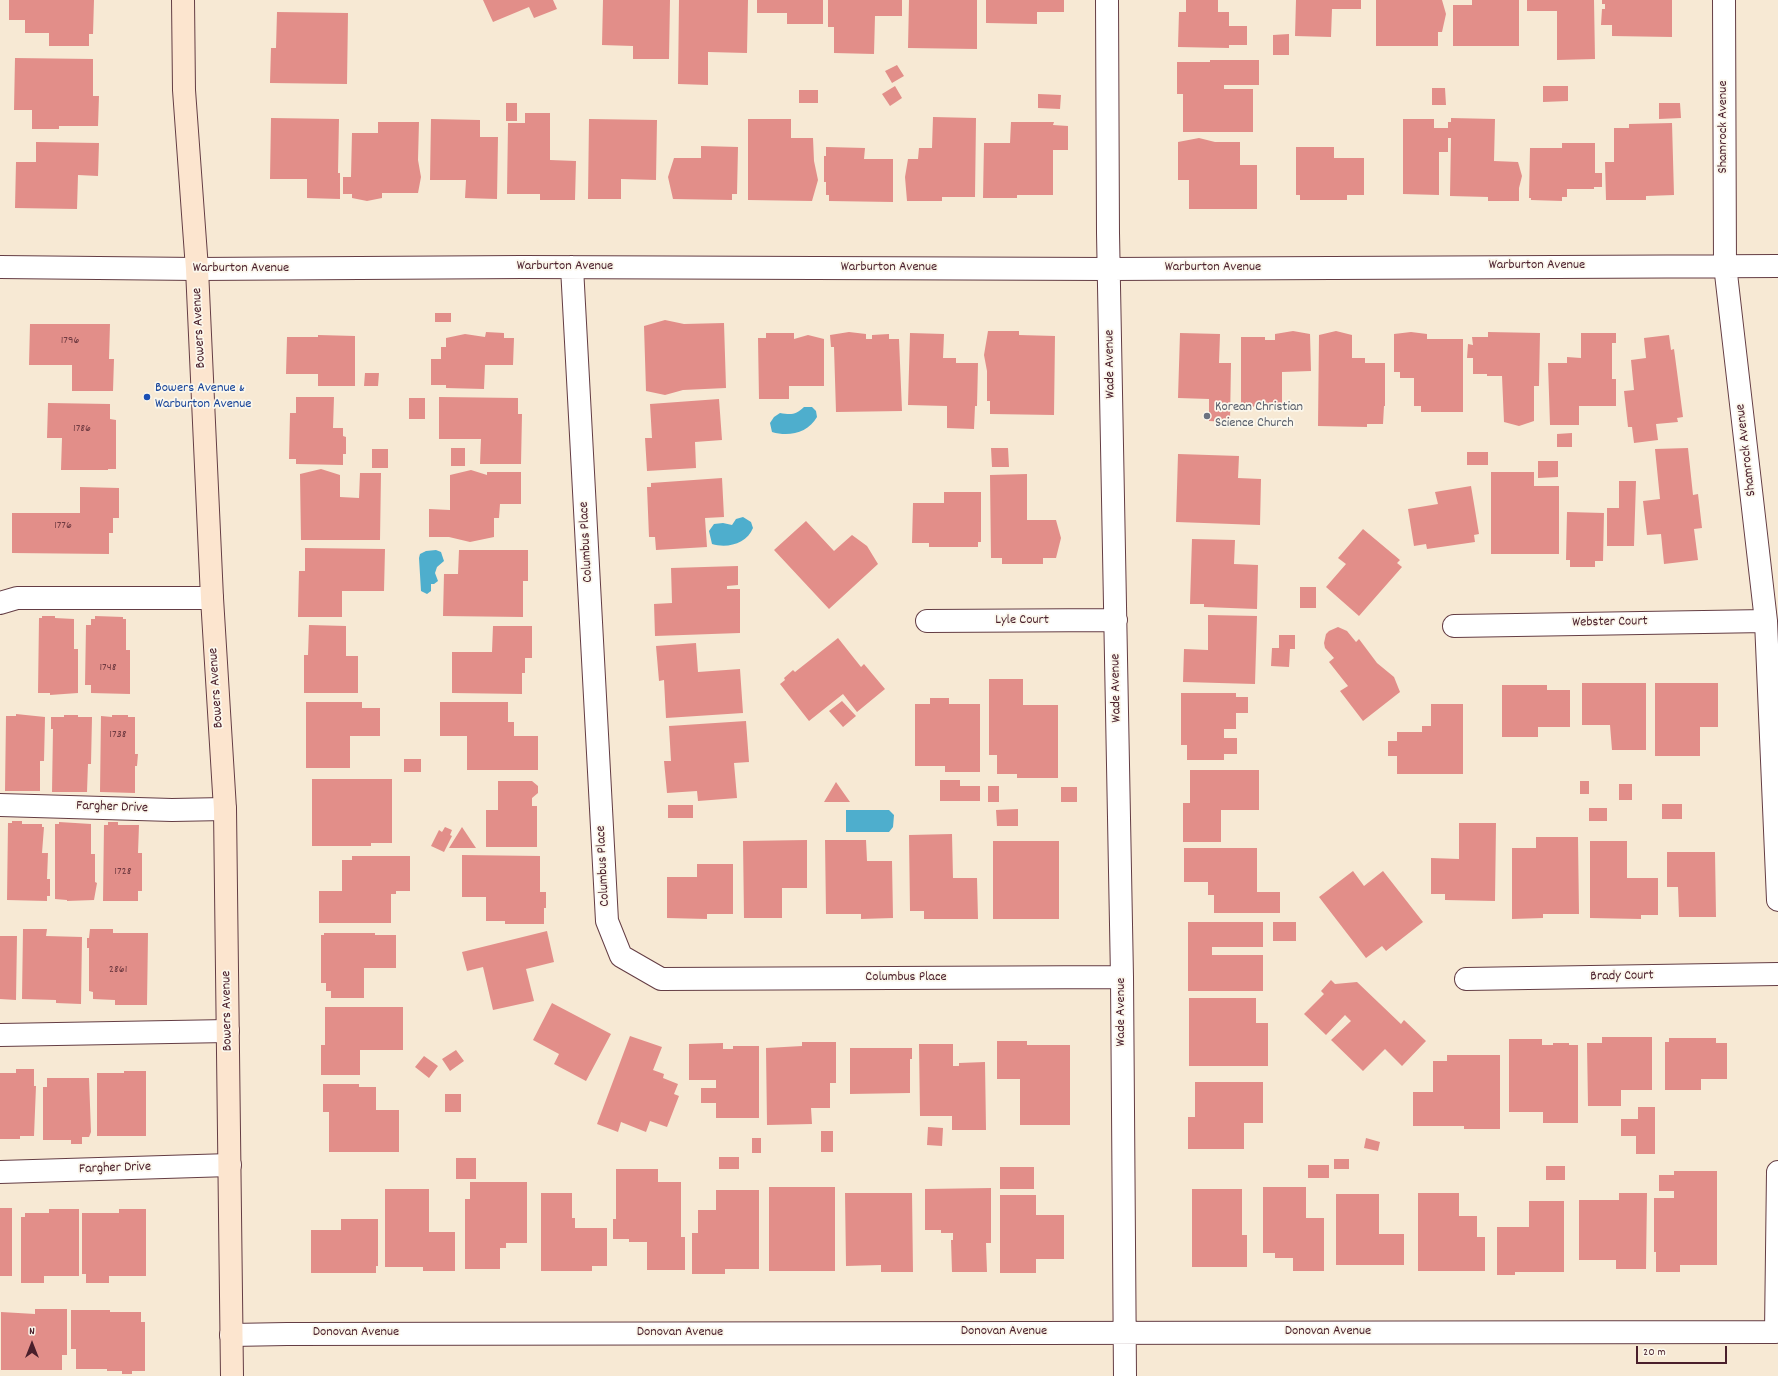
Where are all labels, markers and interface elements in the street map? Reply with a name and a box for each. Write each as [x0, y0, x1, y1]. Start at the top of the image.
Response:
street label: Shamrock Avenue [1716, 80, 1732, 174]
street label: Warburton Avenue [1489, 258, 1585, 274]
street label: Warburton Avenue [517, 259, 613, 275]
street label: Warburton Avenue [841, 260, 937, 276]
street label: Warburton Avenue [1165, 260, 1261, 276]
street label: Warburton Avenue [193, 261, 289, 277]
street label: Bowers Avenue [190, 287, 210, 369]
street label: Wade Avenue [1102, 329, 1120, 399]
house number: 1796 [61, 334, 79, 348]
place label: Bowers Avenue & Warburton Avenue [155, 381, 251, 414]
marker: Bowers Avenue & Warburton Avenue [142, 392, 152, 402]
place label: Korean Christian Science Church [1215, 400, 1303, 432]
street label: Shamrock Avenue [1733, 403, 1761, 497]
marker: Korean Christian Science Church [1202, 411, 1212, 421]
house number: 1786 [73, 422, 91, 436]
street label: Columbus Place [576, 501, 598, 583]
house number: 1776 [54, 519, 72, 533]
street label: Lyle Court [995, 613, 1049, 629]
street label: Webster Court [1572, 614, 1648, 632]
street label: Bowers Avenue [206, 647, 228, 729]
street label: Wade Avenue [1108, 653, 1126, 723]
house number: 1748 [99, 661, 117, 675]
house number: 1738 [109, 728, 127, 742]
street label: Fargher Drive [76, 798, 148, 818]
street label: Columbus Place [593, 825, 615, 907]
house number: 1728 [114, 865, 132, 879]
house number: 2861 [109, 963, 127, 977]
street label: Brady Court [1590, 968, 1654, 986]
street label: Columbus Place [865, 970, 947, 986]
street label: Bowers Avenue [219, 971, 237, 1051]
street label: Wade Avenue [1114, 978, 1130, 1046]
street label: Fargher Drive [79, 1159, 151, 1179]
north arrow [12, 1324, 52, 1364]
text: N [29, 1324, 35, 1340]
street label: Donovan Avenue [961, 1324, 1047, 1340]
street label: Donovan Avenue [1285, 1324, 1371, 1340]
street label: Donovan Avenue [313, 1325, 399, 1341]
street label: Donovan Avenue [637, 1325, 723, 1341]
scale bar [1638, 1338, 1729, 1364]
text: 20 m [1643, 1344, 1666, 1361]

